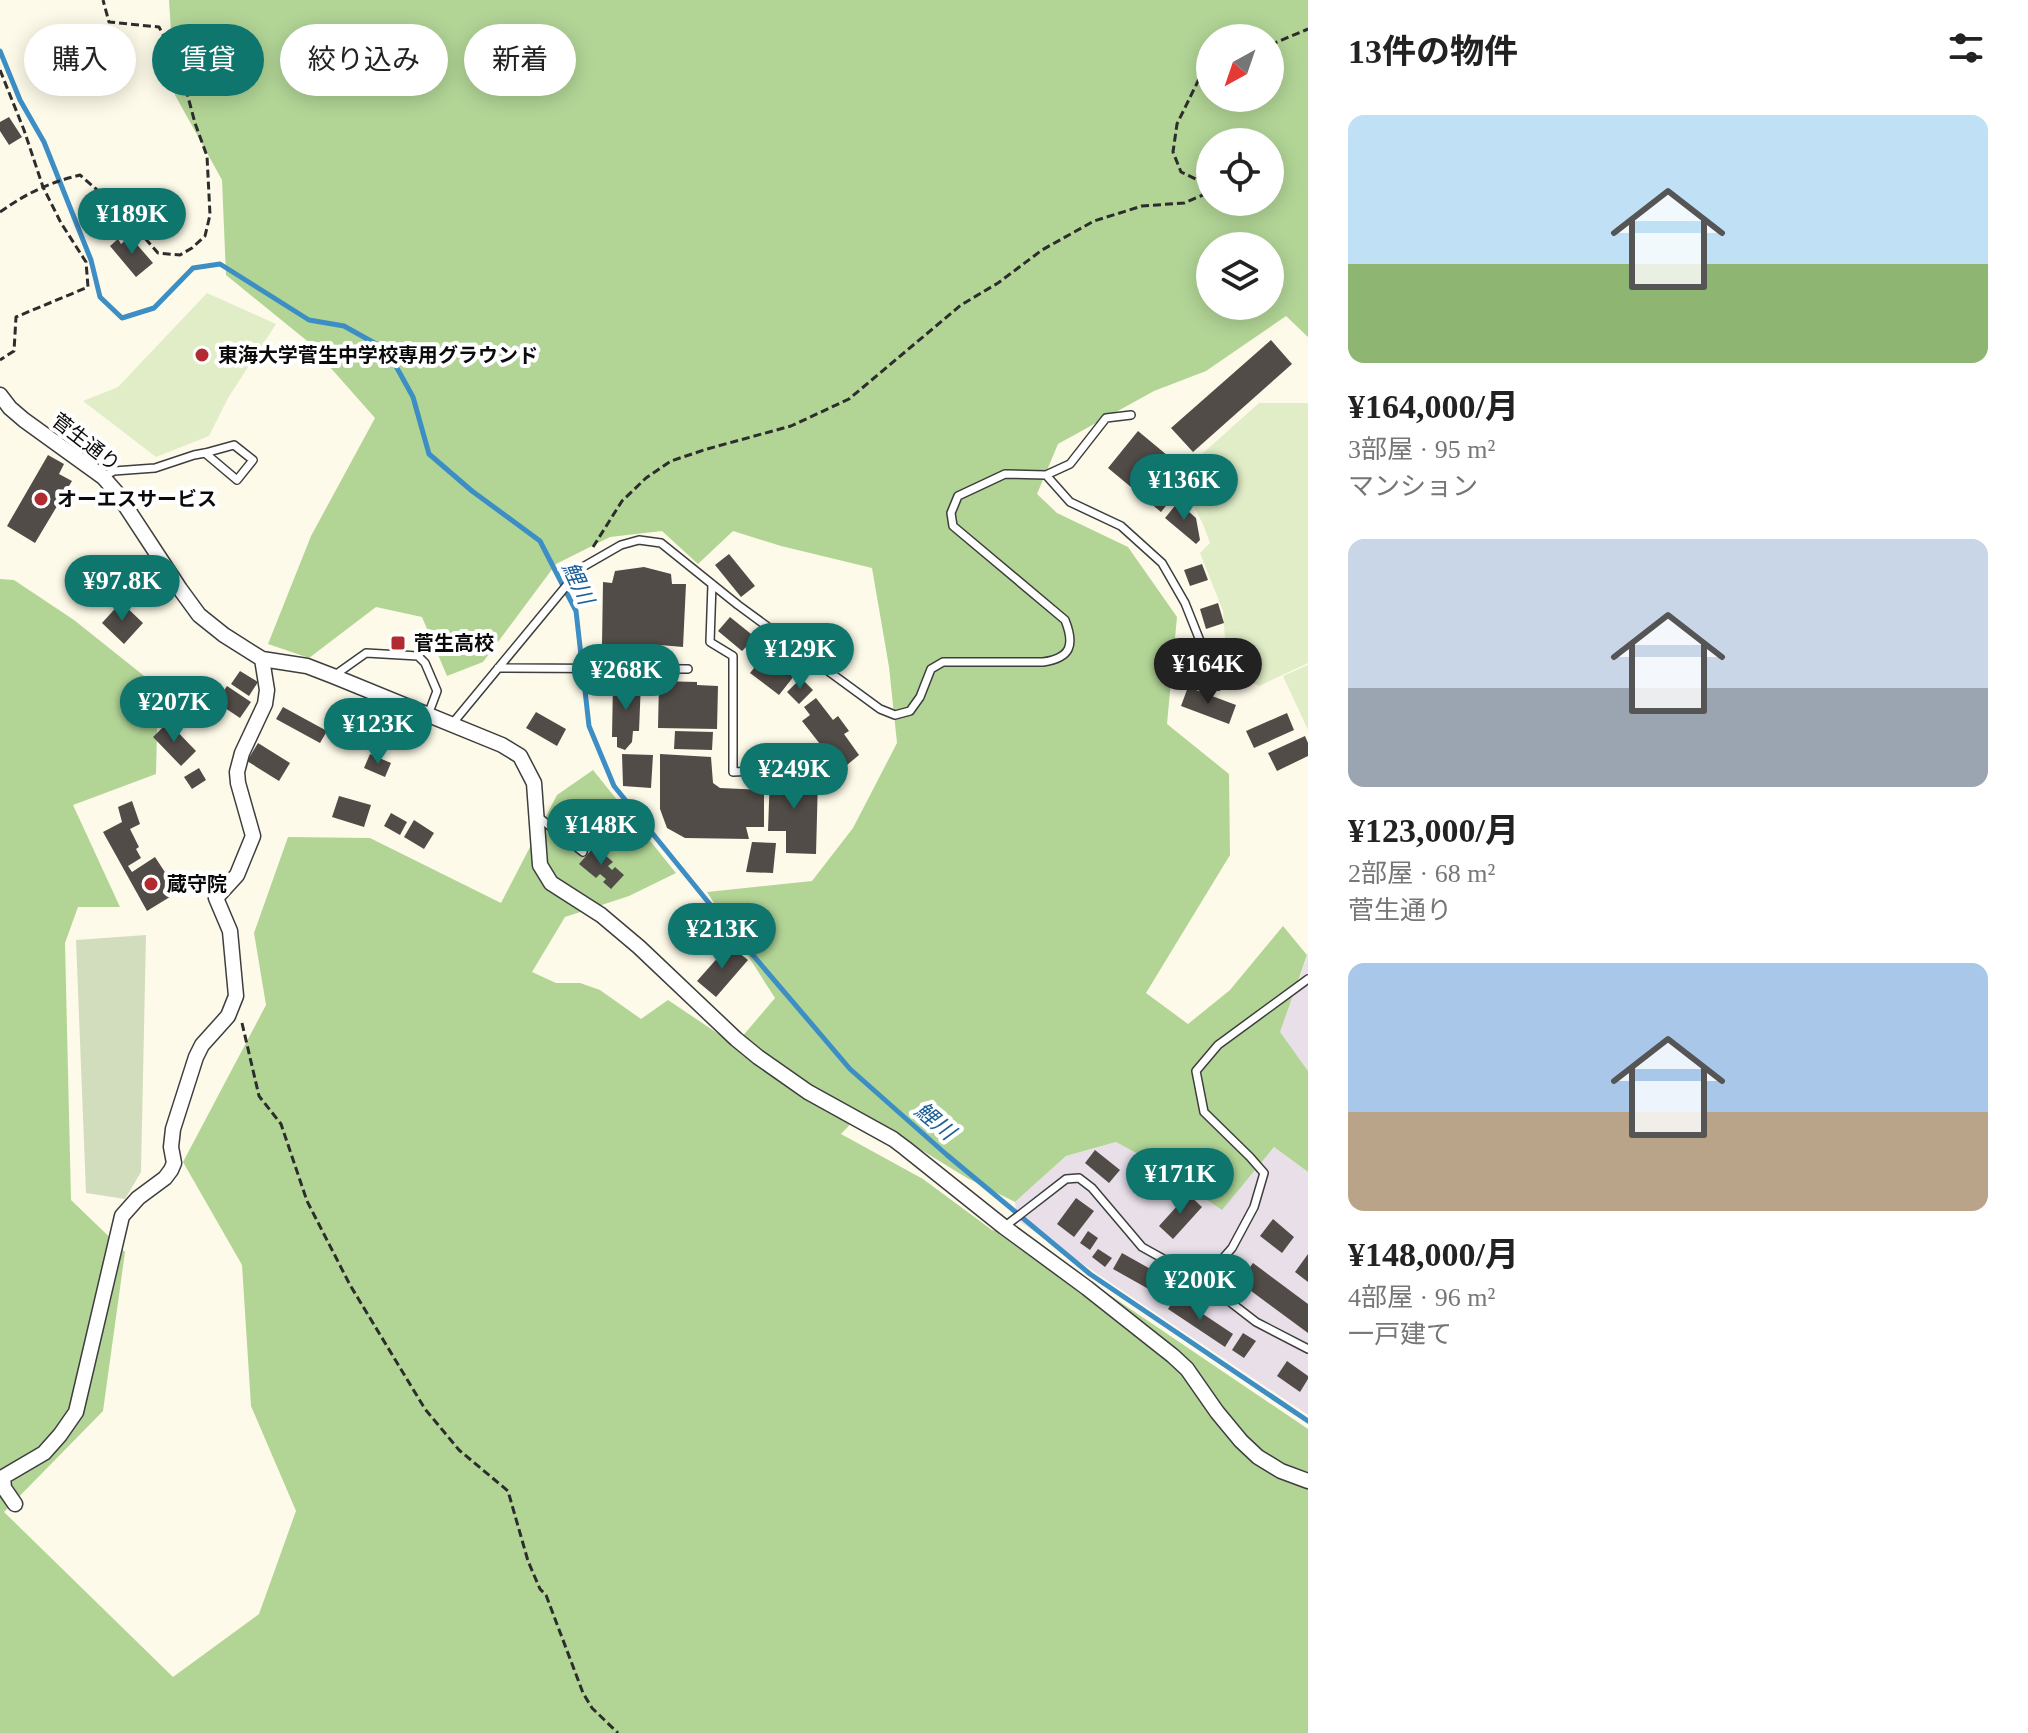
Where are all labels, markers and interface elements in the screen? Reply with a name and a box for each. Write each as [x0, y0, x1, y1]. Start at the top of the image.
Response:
chip: 購入 [24, 24, 136, 96]
chip: 賃貸 [152, 24, 264, 96]
chip: 絞り込み [280, 24, 448, 96]
chip: 新着 [464, 24, 576, 96]
north arrow [1196, 24, 1284, 112]
map controls [1196, 24, 1284, 320]
icon: filters [1944, 26, 1988, 70]
text: 13件の物件 [1348, 33, 1518, 70]
button: locate [1196, 128, 1284, 216]
icon: home [1596, 167, 1740, 311]
pin: ¥189K [76, 188, 188, 256]
text: ¥189K [96, 199, 168, 228]
button: layers [1196, 232, 1284, 320]
place label: 東海大学菅生中学校専用グラウンド [218, 344, 538, 366]
marker: 東海大学菅生中学校専用グラウンド [193, 346, 211, 364]
text: ¥164,000/月 [1348, 388, 1519, 425]
street label: 菅生通り [48, 409, 124, 475]
text: 3部屋 · 95 m² [1348, 435, 1495, 464]
pin: ¥136K [1128, 454, 1240, 522]
text: ¥136K [1148, 465, 1220, 494]
text: マンション [1348, 472, 1478, 501]
place label: オーエスサービス [57, 488, 217, 510]
marker: オーエスサービス [32, 490, 50, 508]
pin: ¥97.8K [57, 555, 187, 623]
water label: 鯉川 [557, 558, 599, 610]
text: ¥97.8K [83, 566, 161, 595]
icon: home [1596, 591, 1740, 735]
pin: ¥129K [744, 623, 856, 691]
place label: 菅生高校 [414, 632, 494, 654]
marker: 菅生高校 [389, 634, 407, 652]
text: ¥129K [764, 634, 836, 663]
pin: ¥164K [1152, 638, 1264, 706]
pin: ¥268K [570, 644, 682, 712]
text: ¥164K [1172, 649, 1244, 678]
text: ¥268K [590, 655, 662, 684]
pin: ¥207K [118, 676, 230, 744]
text: ¥207K [138, 687, 210, 716]
pin: ¥123K [322, 698, 434, 766]
text: ¥123K [342, 709, 414, 738]
pin: ¥249K [738, 743, 850, 811]
text: ¥249K [758, 754, 830, 783]
pin: ¥148K [545, 799, 657, 867]
text: ¥148K [565, 810, 637, 839]
text: ¥123,000/月 [1348, 812, 1519, 849]
text: 2部屋 · 68 m² [1348, 859, 1495, 888]
place label: 蔵守院 [167, 873, 227, 895]
marker: 蔵守院 [142, 875, 160, 893]
text: 菅生通り [1348, 896, 1452, 925]
pin: ¥213K [666, 903, 778, 971]
text: ¥213K [686, 914, 758, 943]
icon: home [1596, 1015, 1740, 1159]
water label: 鯉川 [910, 1097, 961, 1146]
pin: ¥171K [1124, 1148, 1236, 1216]
text: ¥171K [1144, 1159, 1216, 1188]
text: ¥148,000/月 [1348, 1236, 1519, 1273]
pin: ¥200K [1144, 1254, 1256, 1322]
text: ¥200K [1164, 1265, 1236, 1294]
text: 4部屋 · 96 m² [1348, 1283, 1495, 1312]
text: 一戸建て [1348, 1320, 1452, 1349]

